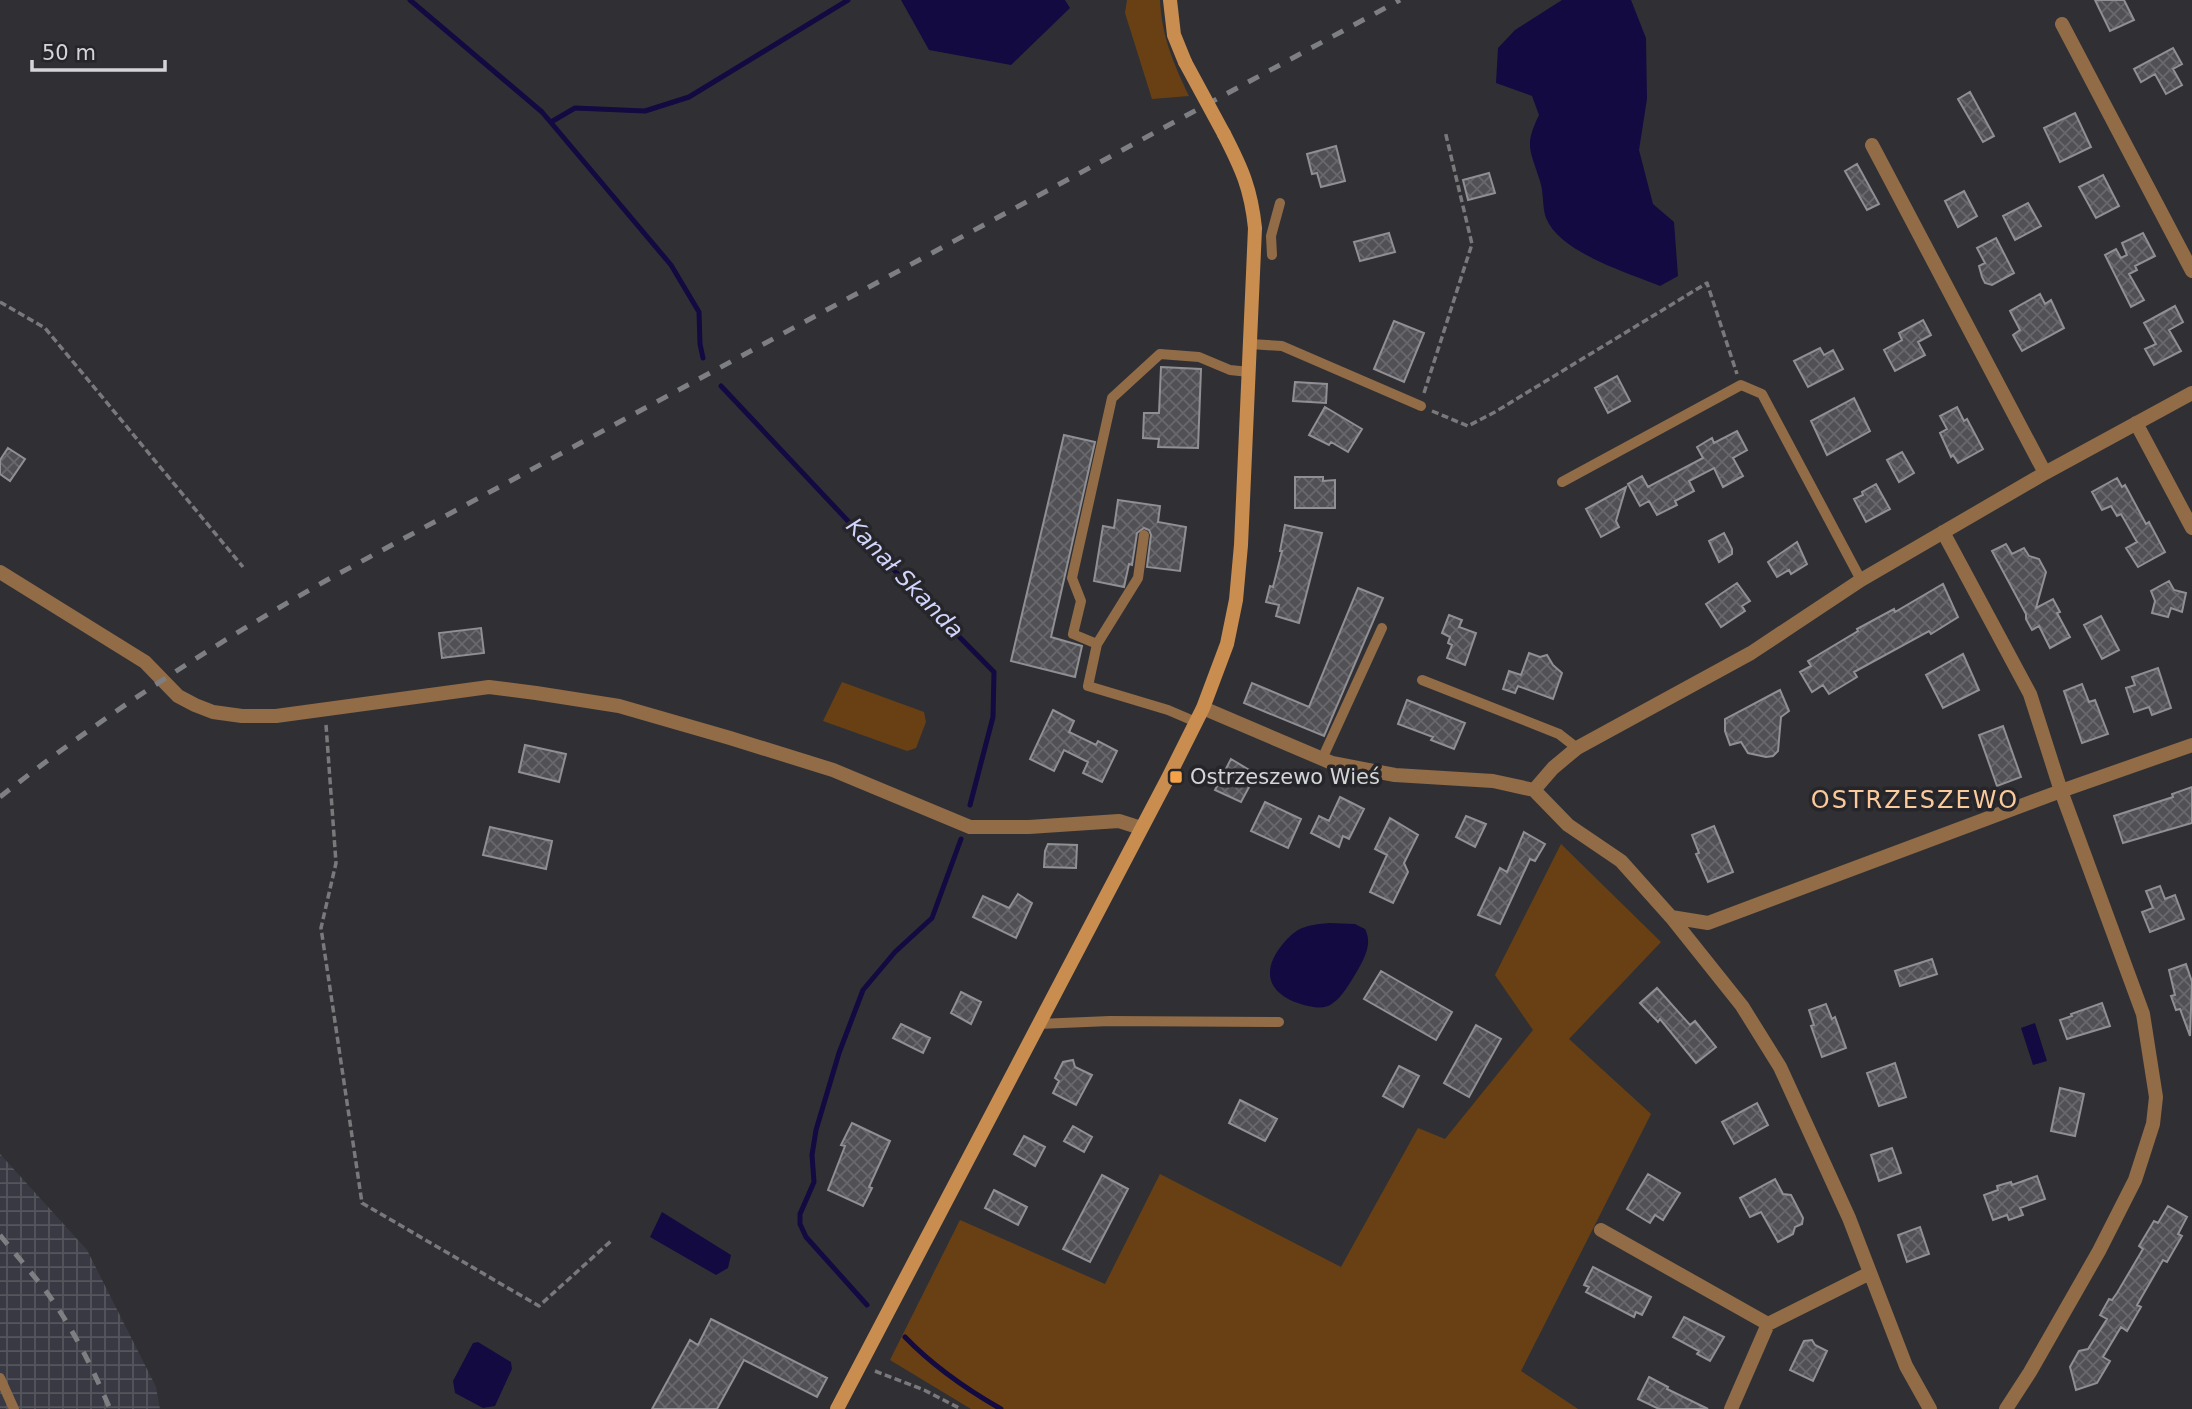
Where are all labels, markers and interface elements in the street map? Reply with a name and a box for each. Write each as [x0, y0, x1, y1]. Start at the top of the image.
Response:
scale bar [32, 28, 164, 72]
text: 50 m [42, 41, 96, 65]
water label: Kanał Skanda [841, 513, 969, 643]
place label: Ostrzeszewo Wieś [1190, 765, 1380, 789]
marker: Ostrzeszewo Wieś [1168, 769, 1184, 785]
district label: OSTRZESZEWO [1811, 786, 2019, 814]

